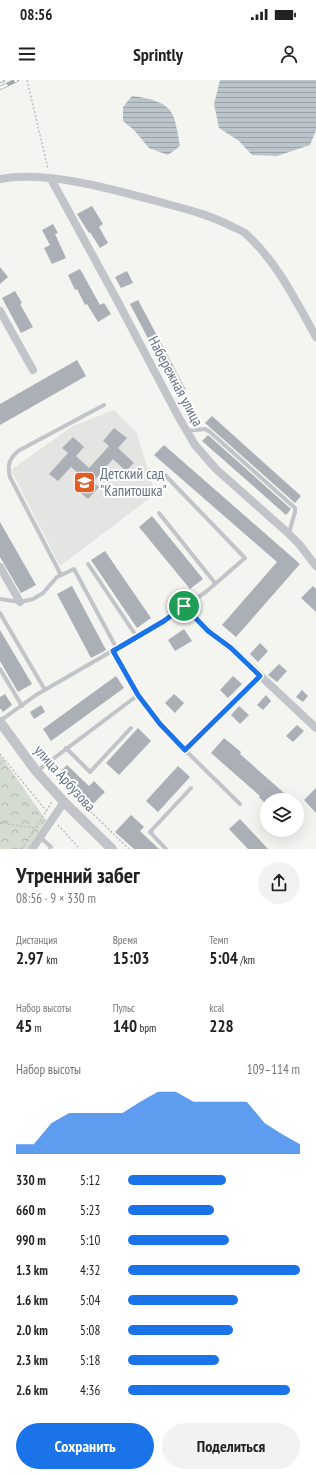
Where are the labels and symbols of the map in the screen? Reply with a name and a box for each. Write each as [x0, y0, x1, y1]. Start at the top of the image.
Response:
street label: Набережная улица [144, 333, 208, 429]
place label: Детский сад "Капитошка" [100, 464, 167, 500]
school or university icon: Детский сад "Капитошка" [72, 469, 98, 495]
pin [167, 589, 201, 623]
street label: улица Арбузова [30, 741, 100, 815]

